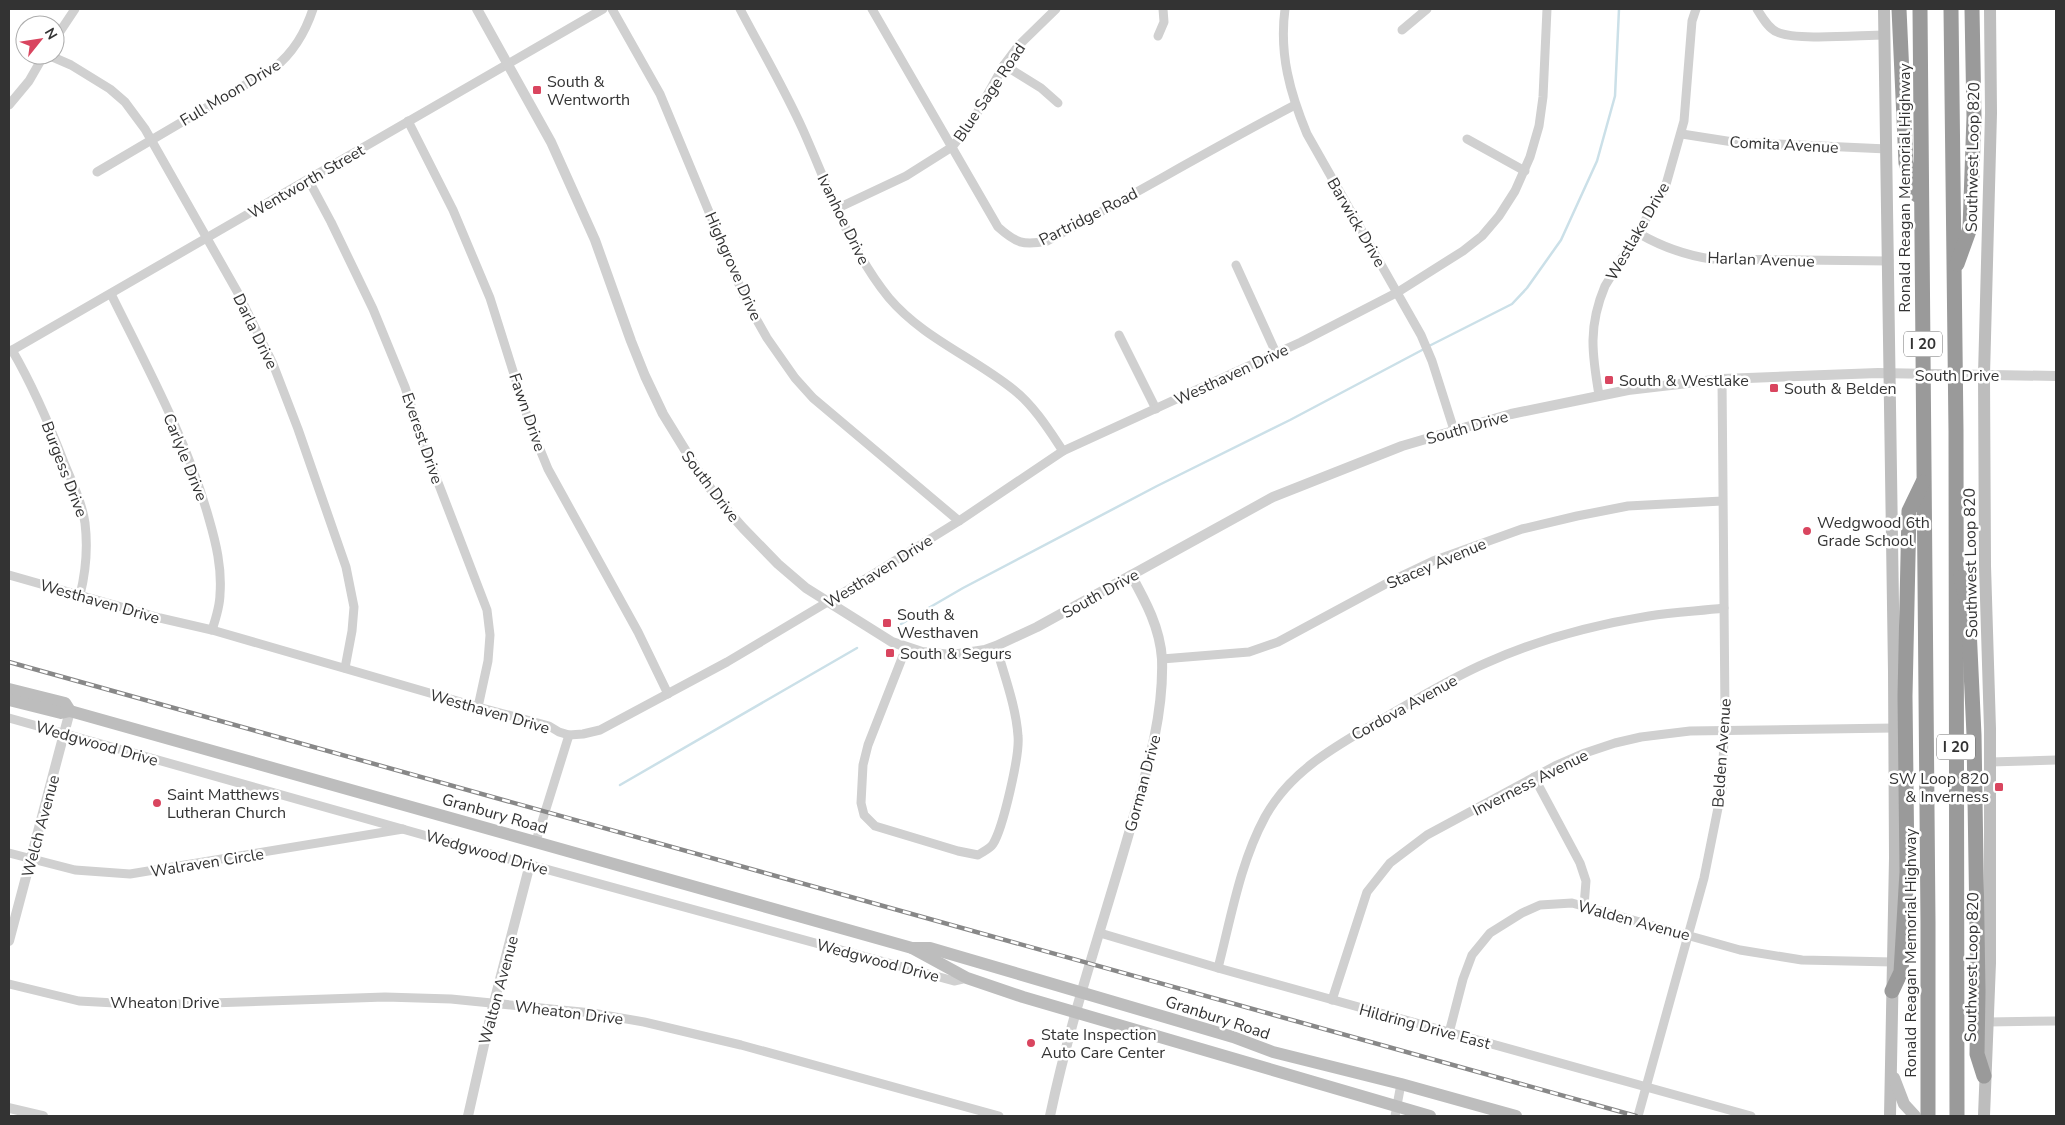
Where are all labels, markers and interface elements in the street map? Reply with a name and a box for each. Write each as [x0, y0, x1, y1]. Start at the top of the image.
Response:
north arrow [15, 15, 65, 65]
text: N [40, 24, 62, 43]
street label: Blue Sage Road [949, 39, 1031, 146]
street label: Full Moon Drive [176, 54, 285, 132]
street label: Ronald Reagan Memorial Highway [1894, 63, 1916, 313]
place label: South & Wentworth [547, 71, 630, 111]
street label: Southwest Loop 820 [1961, 82, 1985, 232]
marker: South & Wentworth [531, 84, 543, 96]
street label: Comita Avenue [1729, 131, 1839, 159]
street label: Wentworth Street [244, 139, 369, 224]
street label: Ivanhoe Drive [812, 170, 875, 268]
street label: Barwick Drive [1322, 174, 1391, 271]
street label: Westlake Drive [1601, 178, 1675, 285]
street label: Partridge Road [1035, 183, 1142, 251]
street label: Highgrove Drive [699, 209, 767, 324]
street label: Harlan Avenue [1707, 247, 1815, 273]
street label: Darla Drive [227, 290, 283, 373]
road number: I 20 [1904, 332, 1942, 356]
street label: Westhaven Drive [1171, 339, 1292, 411]
street label: South Drive [1915, 365, 1999, 387]
street label: Fawn Drive [503, 370, 551, 454]
place label: South & Westlake [1619, 370, 1749, 392]
marker: South & Westlake [1603, 374, 1615, 386]
place label: South & Belden [1784, 378, 1897, 400]
marker: South & Belden [1768, 382, 1780, 394]
street label: Everest Drive [396, 390, 448, 487]
street label: South Drive [1424, 406, 1511, 450]
street label: Carlyle Drive [158, 410, 213, 504]
street label: Burgess Drive [36, 418, 92, 520]
street label: South Drive [676, 446, 744, 527]
street label: Southwest Loop 820 [1959, 488, 1983, 638]
place label: Wedgwood 6th Grade School [1817, 512, 1930, 552]
marker: Wedgwood 6th Grade School [1801, 525, 1813, 537]
street label: Westhaven Drive [820, 530, 937, 614]
street label: Stacey Avenue [1383, 533, 1490, 595]
street label: South Drive [1058, 564, 1143, 624]
street label: Westhaven Drive [37, 574, 162, 630]
place label: South & Westhaven [897, 604, 979, 644]
marker: South & Westhaven [881, 617, 893, 629]
place label: South & Segurs [900, 643, 1012, 665]
marker: South & Segurs [884, 647, 896, 659]
street label: Cordova Avenue [1348, 670, 1461, 746]
street label: Westhaven Drive [427, 684, 552, 740]
street label: Belden Avenue [1707, 698, 1737, 808]
street label: Wedgwood Drive [33, 716, 161, 772]
street label: Gorman Drive [1119, 732, 1166, 834]
road number: I 20 [1937, 734, 1975, 760]
street label: Inverness Avenue [1469, 744, 1592, 822]
place label: SW Loop 820 & Inverness [1889, 768, 1989, 808]
street label: Welch Avenue [17, 773, 65, 880]
marker: SW Loop 820 & Inverness [1993, 781, 2005, 793]
place label: Saint Matthews Lutheran Church [167, 784, 286, 824]
street label: Granbury Road [439, 788, 550, 840]
marker: Saint Matthews Lutheran Church [151, 797, 163, 809]
street label: Wedgwood Drive [423, 825, 551, 881]
street label: Ronald Reagan Memorial Highway [1900, 828, 1922, 1078]
street label: Walraven Circle [149, 843, 265, 883]
street label: Southwest Loop 820 [1960, 892, 1984, 1042]
street label: Walden Avenue [1575, 895, 1692, 947]
street label: Walton Avenue [474, 933, 524, 1047]
street label: Wedgwood Drive [814, 934, 942, 988]
street label: Granbury Road [1163, 991, 1273, 1045]
street label: Wheaton Drive [110, 992, 220, 1014]
street label: Wheaton Drive [513, 995, 624, 1031]
street label: Hildring Drive East [1357, 999, 1493, 1055]
place label: State Inspection Auto Care Center [1041, 1024, 1165, 1064]
marker: State Inspection Auto Care Center [1025, 1037, 1037, 1049]

